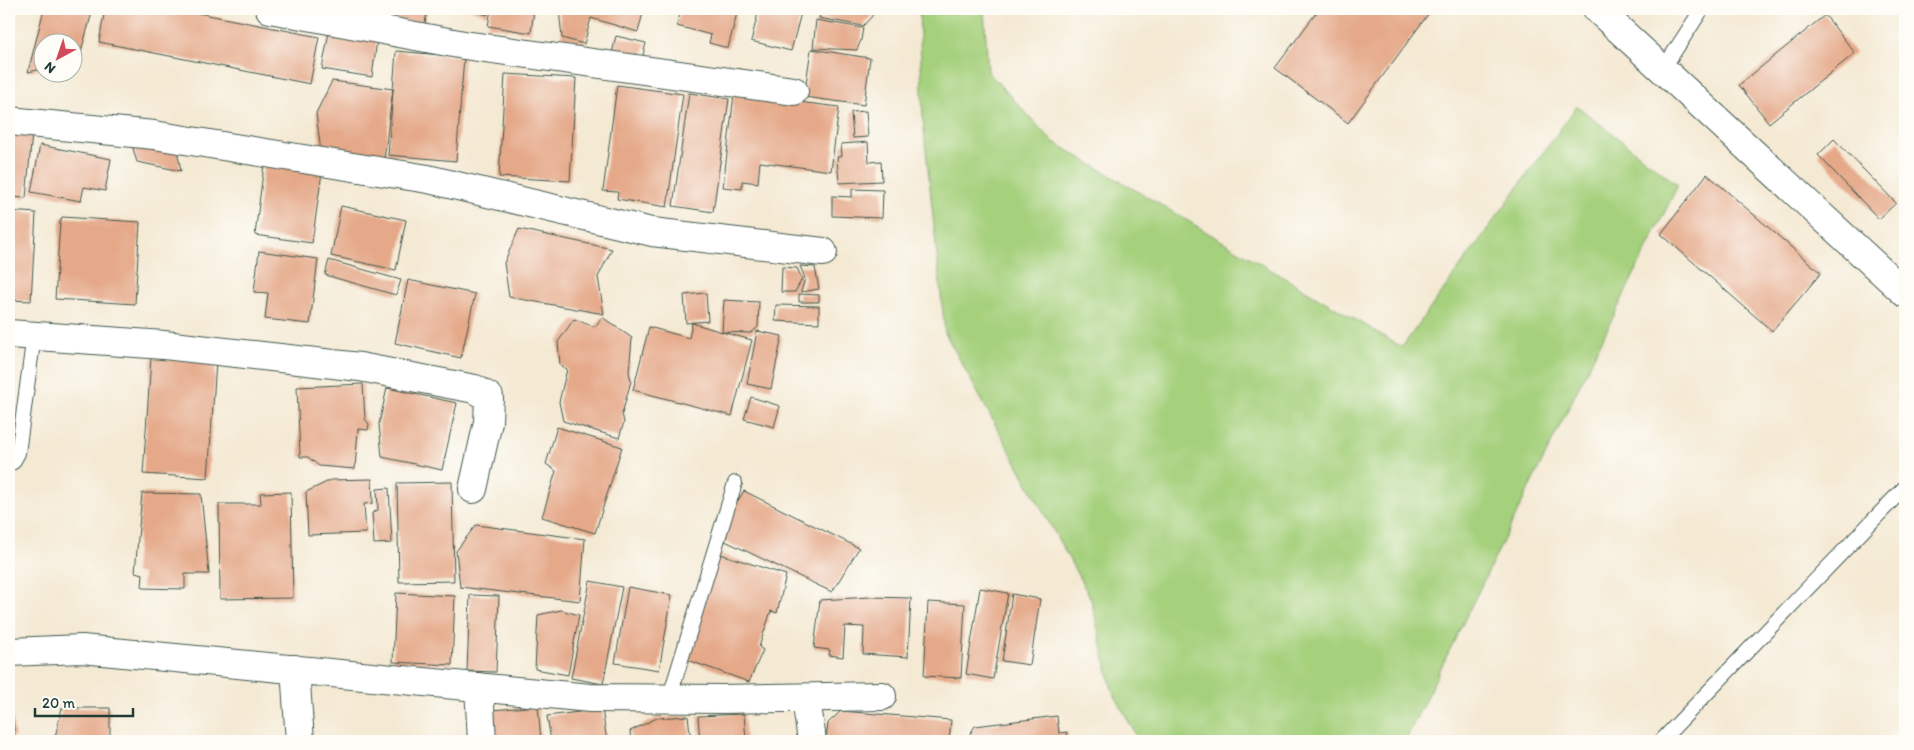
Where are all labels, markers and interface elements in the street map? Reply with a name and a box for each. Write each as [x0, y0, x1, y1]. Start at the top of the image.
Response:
north arrow [32, 32, 82, 82]
text: N [41, 58, 59, 77]
scale bar [35, 685, 132, 717]
text: 20 m [42, 694, 76, 712]

